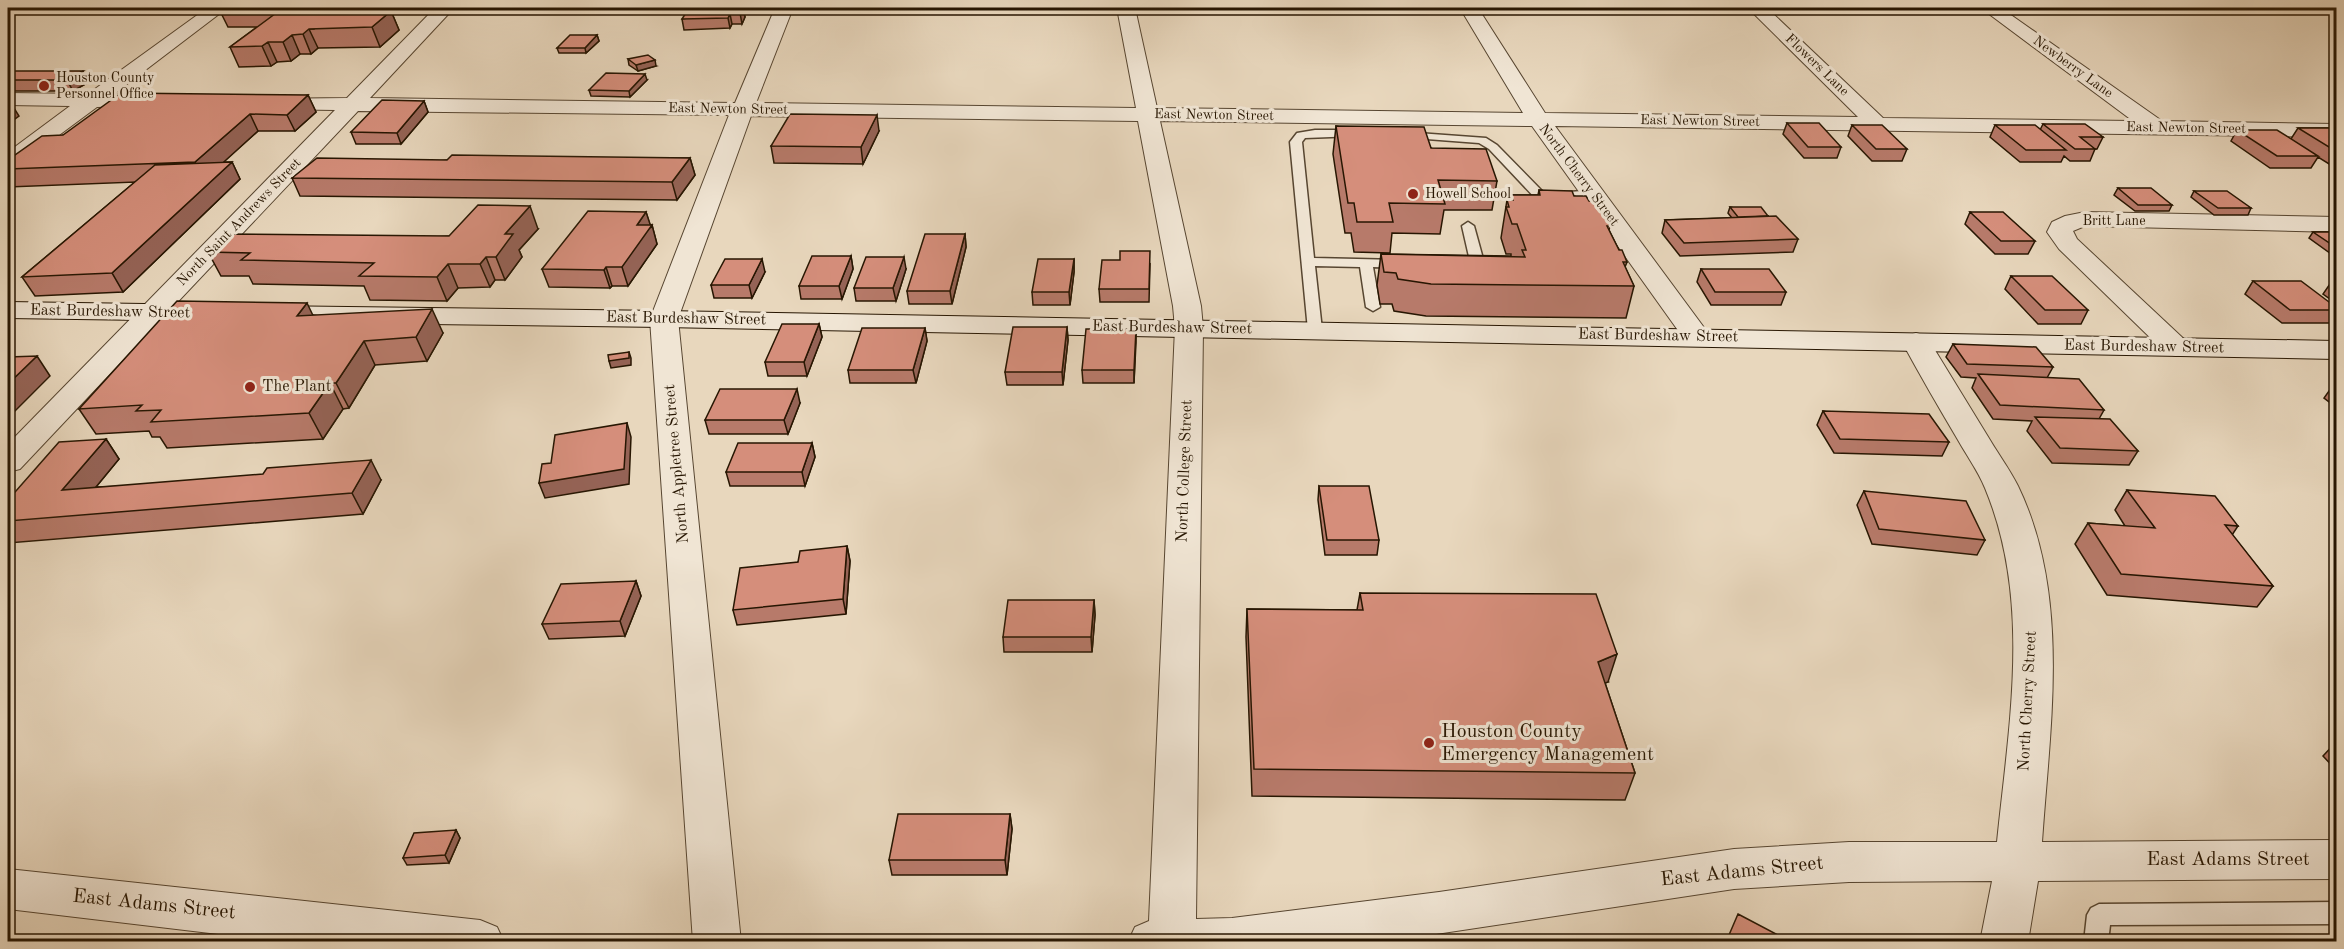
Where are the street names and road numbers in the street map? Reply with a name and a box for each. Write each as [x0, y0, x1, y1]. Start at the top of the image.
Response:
street label: Flowers Lane [1782, 31, 1852, 99]
street label: Newberry Lane [2031, 33, 2115, 101]
street label: East Newton Street [668, 101, 788, 117]
street label: East Newton Street [1154, 107, 1274, 123]
street label: East Newton Street [1640, 113, 1760, 129]
street label: East Newton Street [2126, 120, 2246, 136]
street label: North Cherry Street [1536, 122, 1622, 229]
street label: North Saint Andrews Street [174, 155, 304, 288]
street label: Britt Lane [2082, 214, 2146, 228]
street label: East Burdeshaw Street [30, 303, 191, 321]
street label: East Burdeshaw Street [606, 310, 767, 328]
street label: East Burdeshaw Street [1092, 319, 1253, 337]
street label: East Burdeshaw Street [1578, 327, 1739, 345]
street label: East Burdeshaw Street [2064, 338, 2225, 356]
street label: North Appletree Street [662, 383, 692, 544]
street label: North College Street [1175, 399, 1196, 543]
street label: North Cherry Street [2016, 630, 2040, 772]
street label: East Adams Street [2146, 850, 2310, 870]
street label: East Adams Street [1660, 853, 1824, 891]
street label: East Adams Street [72, 886, 236, 924]

